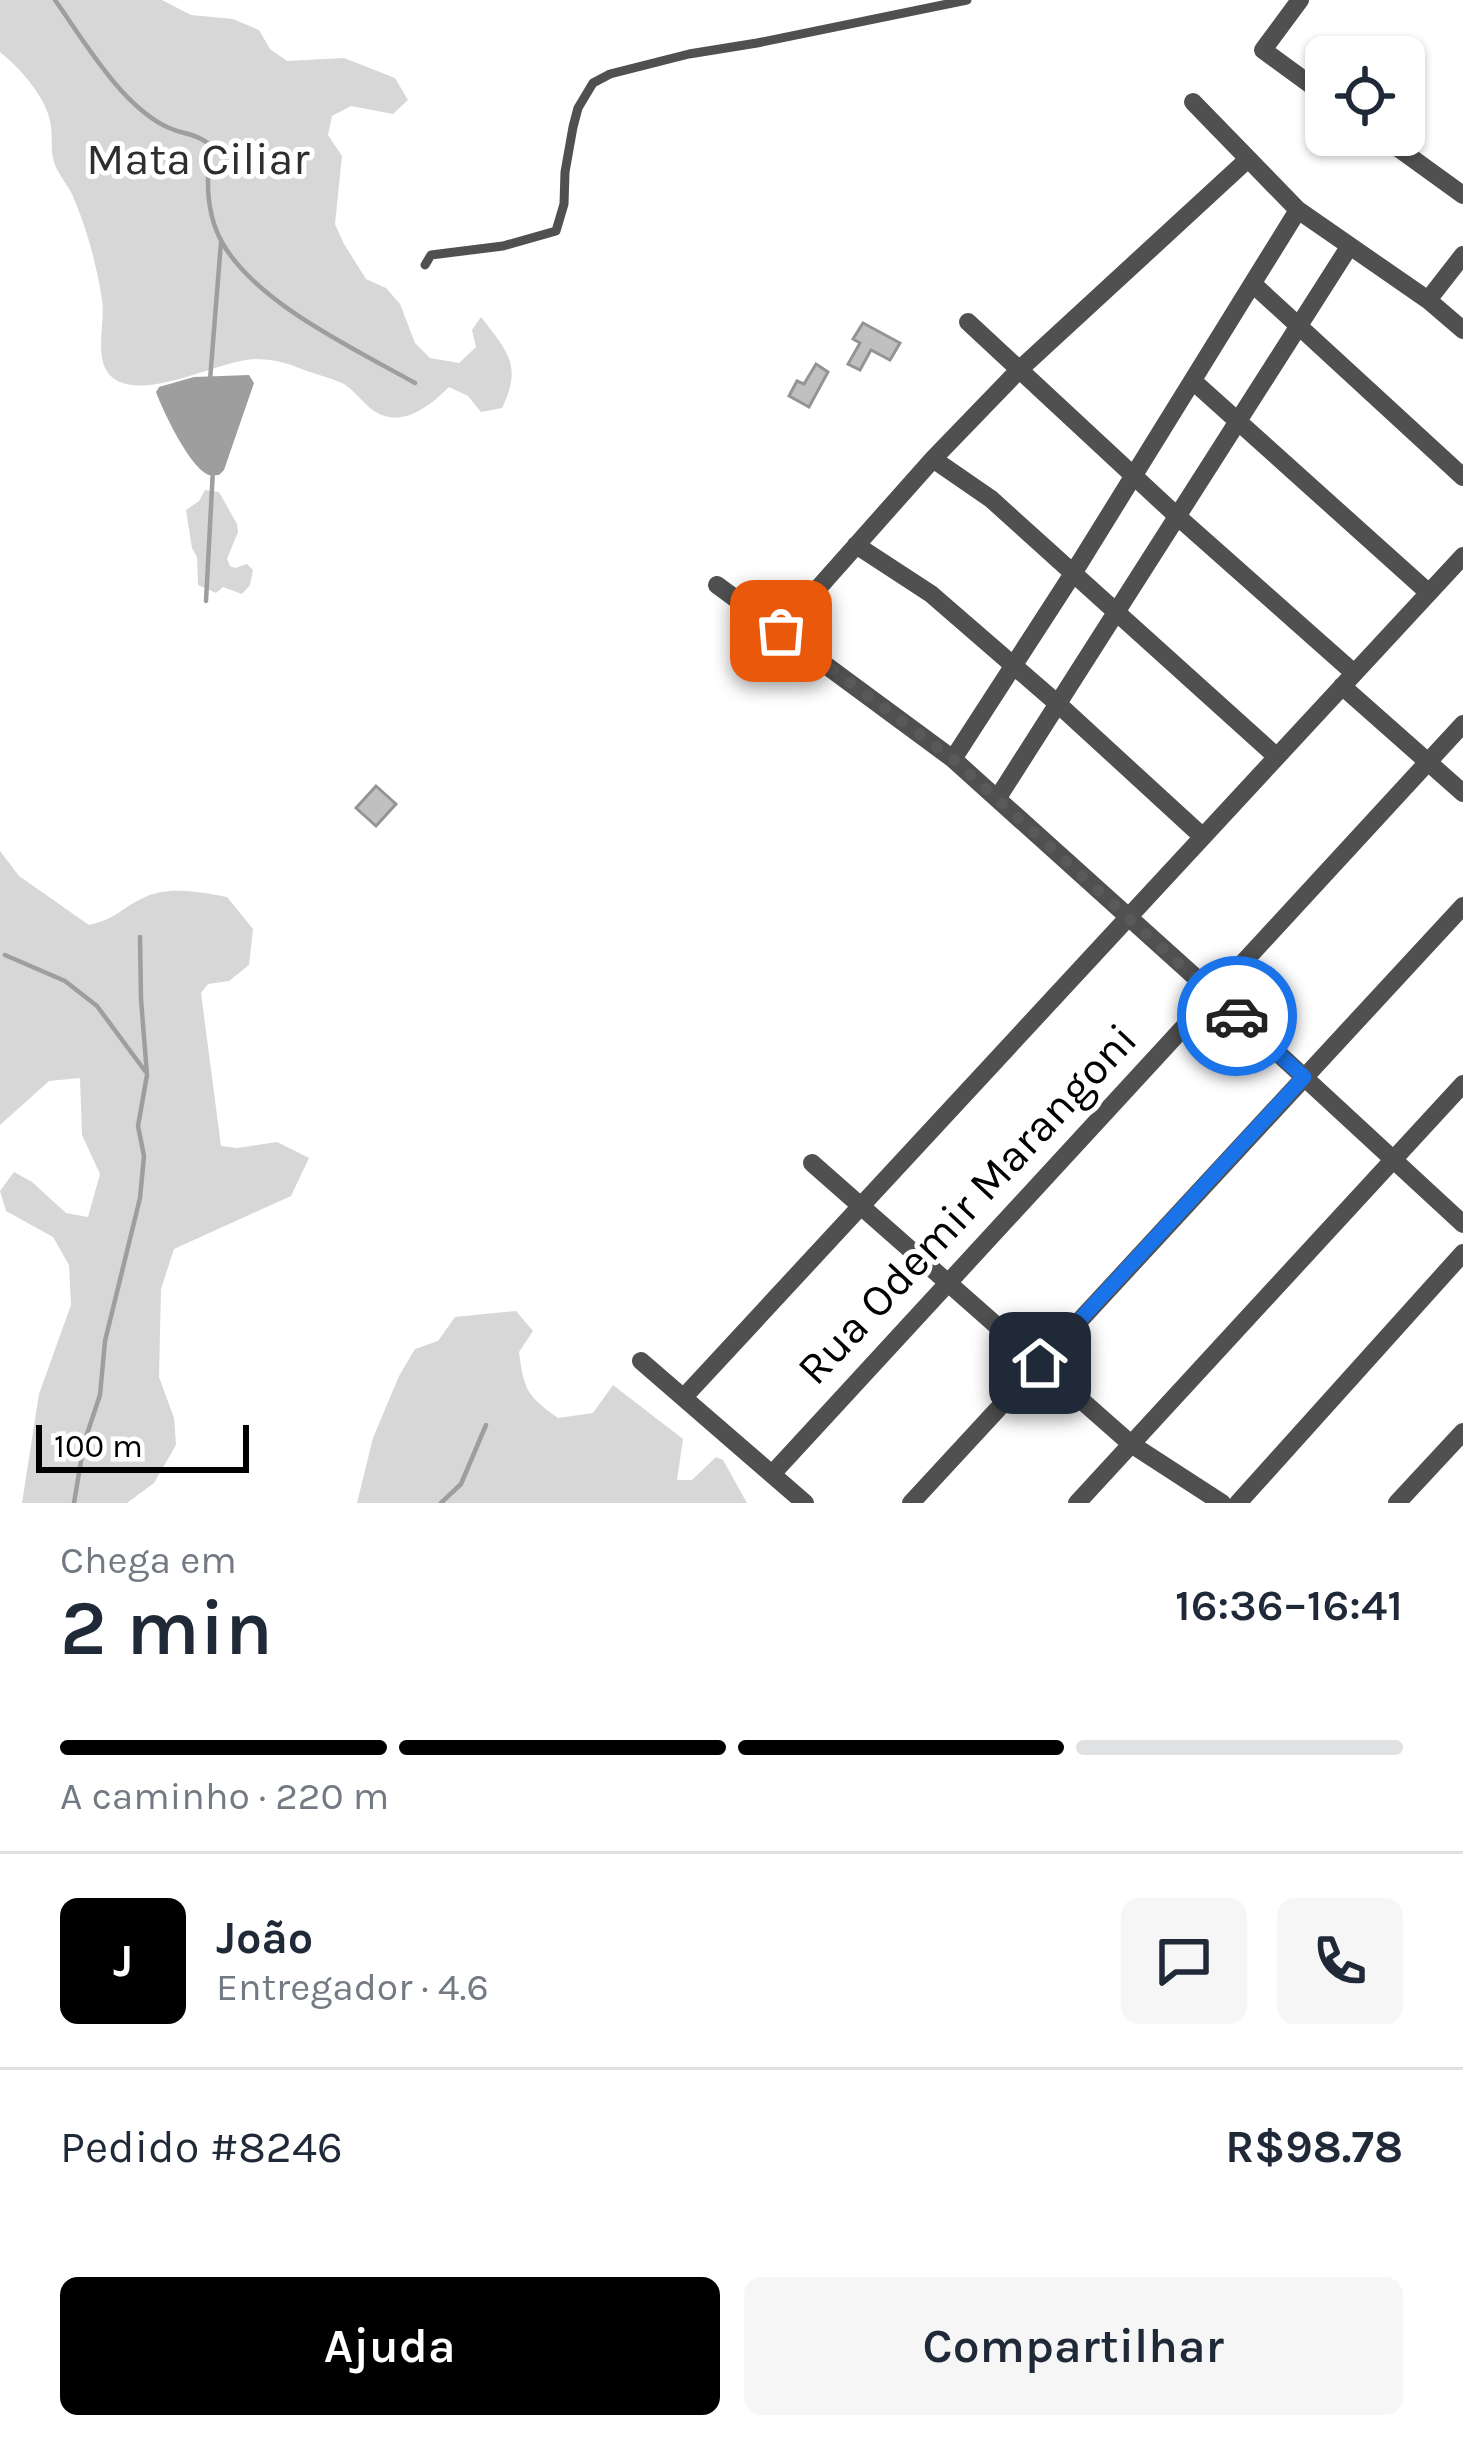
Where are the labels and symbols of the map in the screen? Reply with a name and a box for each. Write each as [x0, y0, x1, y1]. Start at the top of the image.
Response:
park label: Mata Ciliar [86, 133, 310, 185]
pin [730, 580, 832, 682]
courier [1177, 956, 1297, 1076]
street label: Rua Odemir Marangoni [787, 1013, 1148, 1395]
pin [989, 1312, 1091, 1414]
scale bar [36, 1419, 249, 1472]

